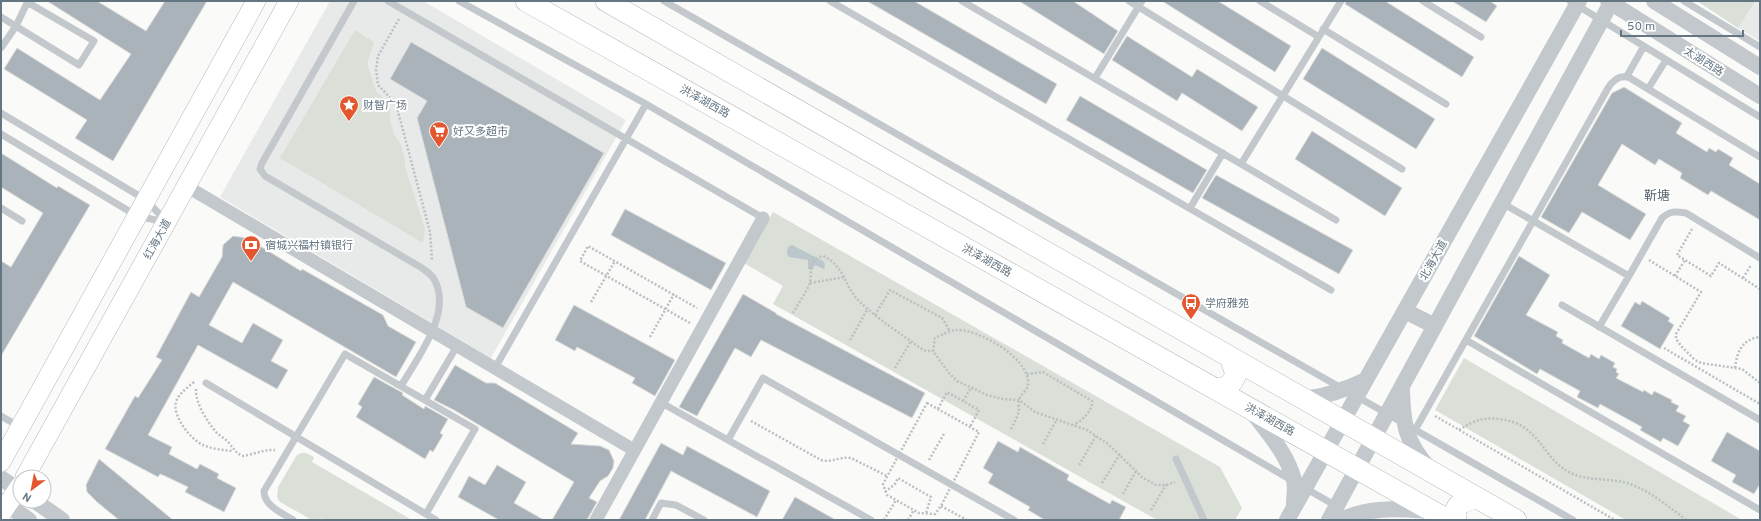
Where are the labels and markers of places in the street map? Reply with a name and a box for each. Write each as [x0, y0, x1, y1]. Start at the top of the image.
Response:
place icon: 财智广场 [338, 94, 360, 122]
place label: 财智广场 [363, 99, 407, 113]
supermarket icon: 好又多超市 [428, 120, 450, 148]
place label: 好又多超市 [453, 125, 508, 139]
bank icon: 宿城兴福村镇银行 [240, 234, 262, 262]
place label: 宿城兴福村镇银行 [265, 239, 353, 253]
bus stop icon: 学府雅苑 [1180, 292, 1202, 320]
place label: 学府雅苑 [1205, 297, 1249, 311]

